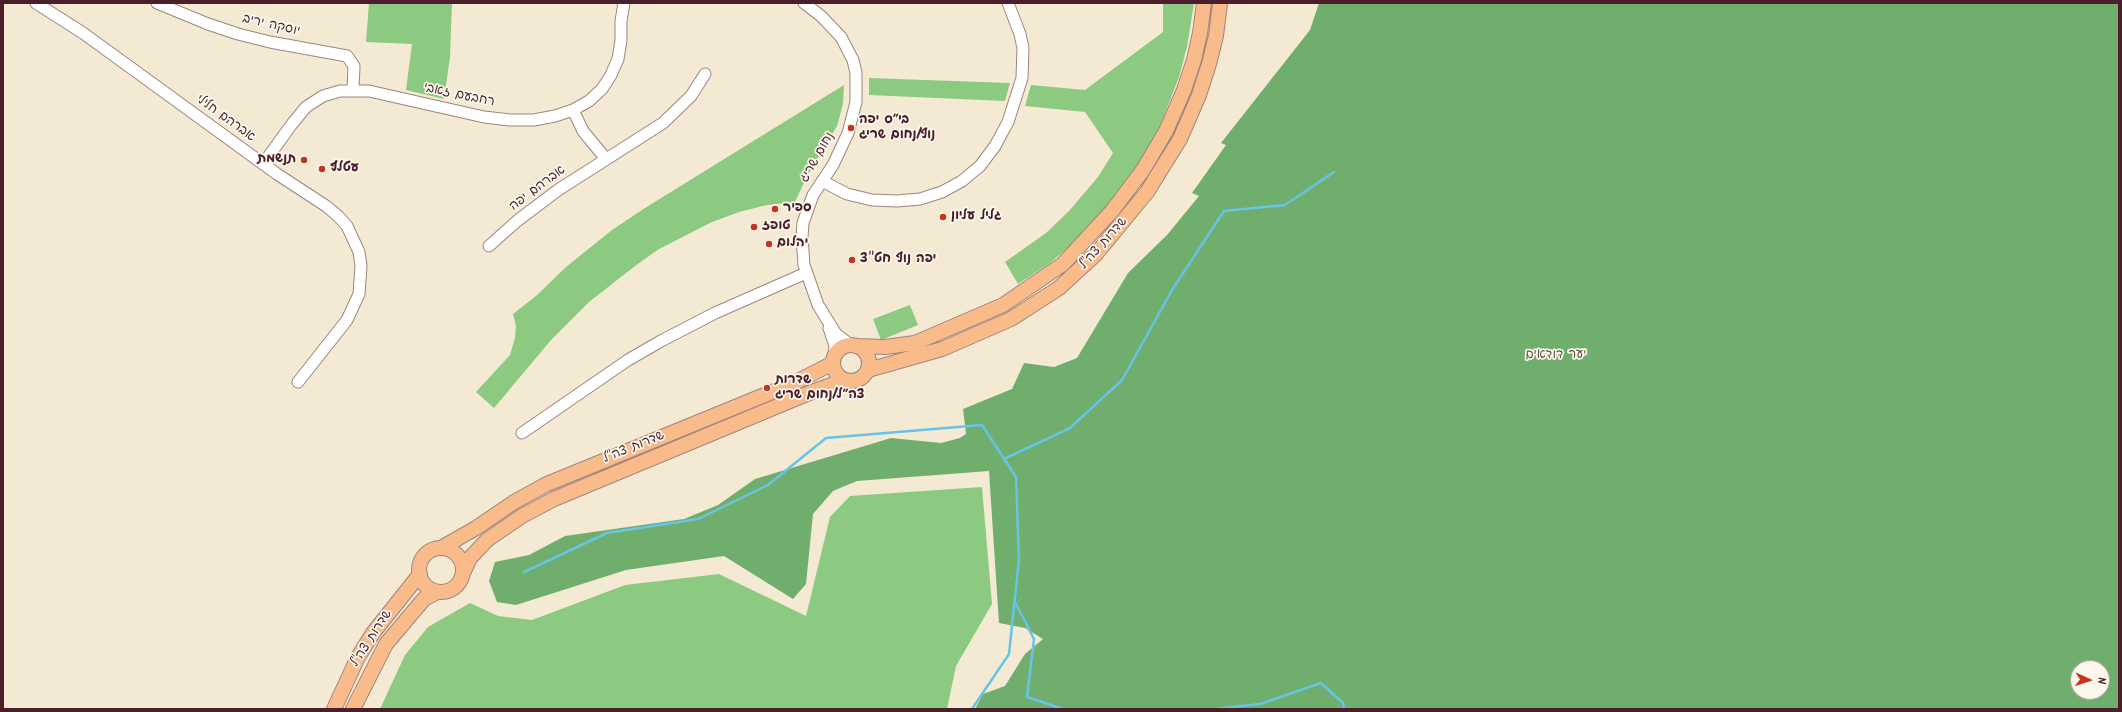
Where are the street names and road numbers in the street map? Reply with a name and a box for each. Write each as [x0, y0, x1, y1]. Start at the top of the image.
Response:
street label: יוסקה יריב [241, 12, 301, 40]
street label: רחבעם זאבי [422, 81, 496, 111]
street label: אברהם חלילי [192, 92, 258, 146]
street label: נחום שריג [797, 130, 839, 186]
street label: אברהם יפה [507, 163, 569, 215]
street label: שדרות צה"ל [1077, 215, 1131, 273]
street label: שדרות צה"ל [601, 429, 667, 467]
street label: שדרות צה"ל [348, 608, 396, 670]

